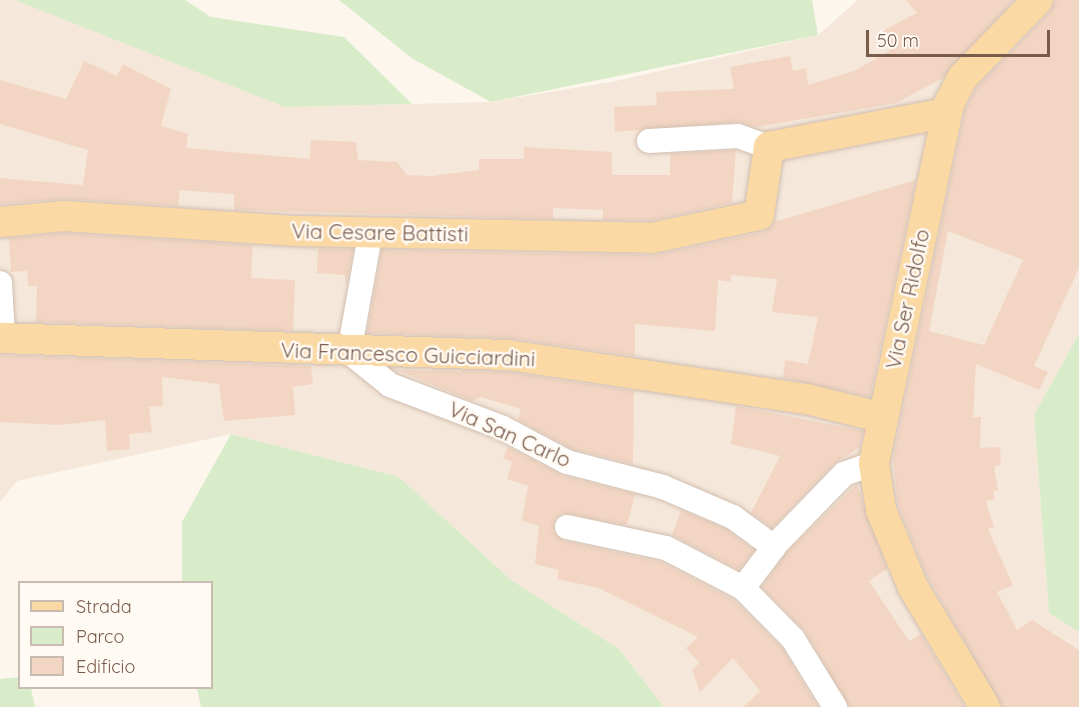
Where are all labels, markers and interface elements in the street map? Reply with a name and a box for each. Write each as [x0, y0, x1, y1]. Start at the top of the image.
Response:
scale bar [869, 18, 1054, 56]
text: 50 m [877, 29, 919, 52]
street label: Via Cesare Battisti [291, 218, 469, 246]
street label: Via Ser Ridolfo [880, 227, 934, 371]
street label: Via Francesco Guicciardini [280, 337, 536, 371]
street label: Via San Carlo [445, 396, 575, 472]
legend [18, 581, 213, 689]
text: Strada [76, 595, 132, 618]
text: Parco [76, 625, 124, 648]
text: Edificio [76, 655, 135, 678]

